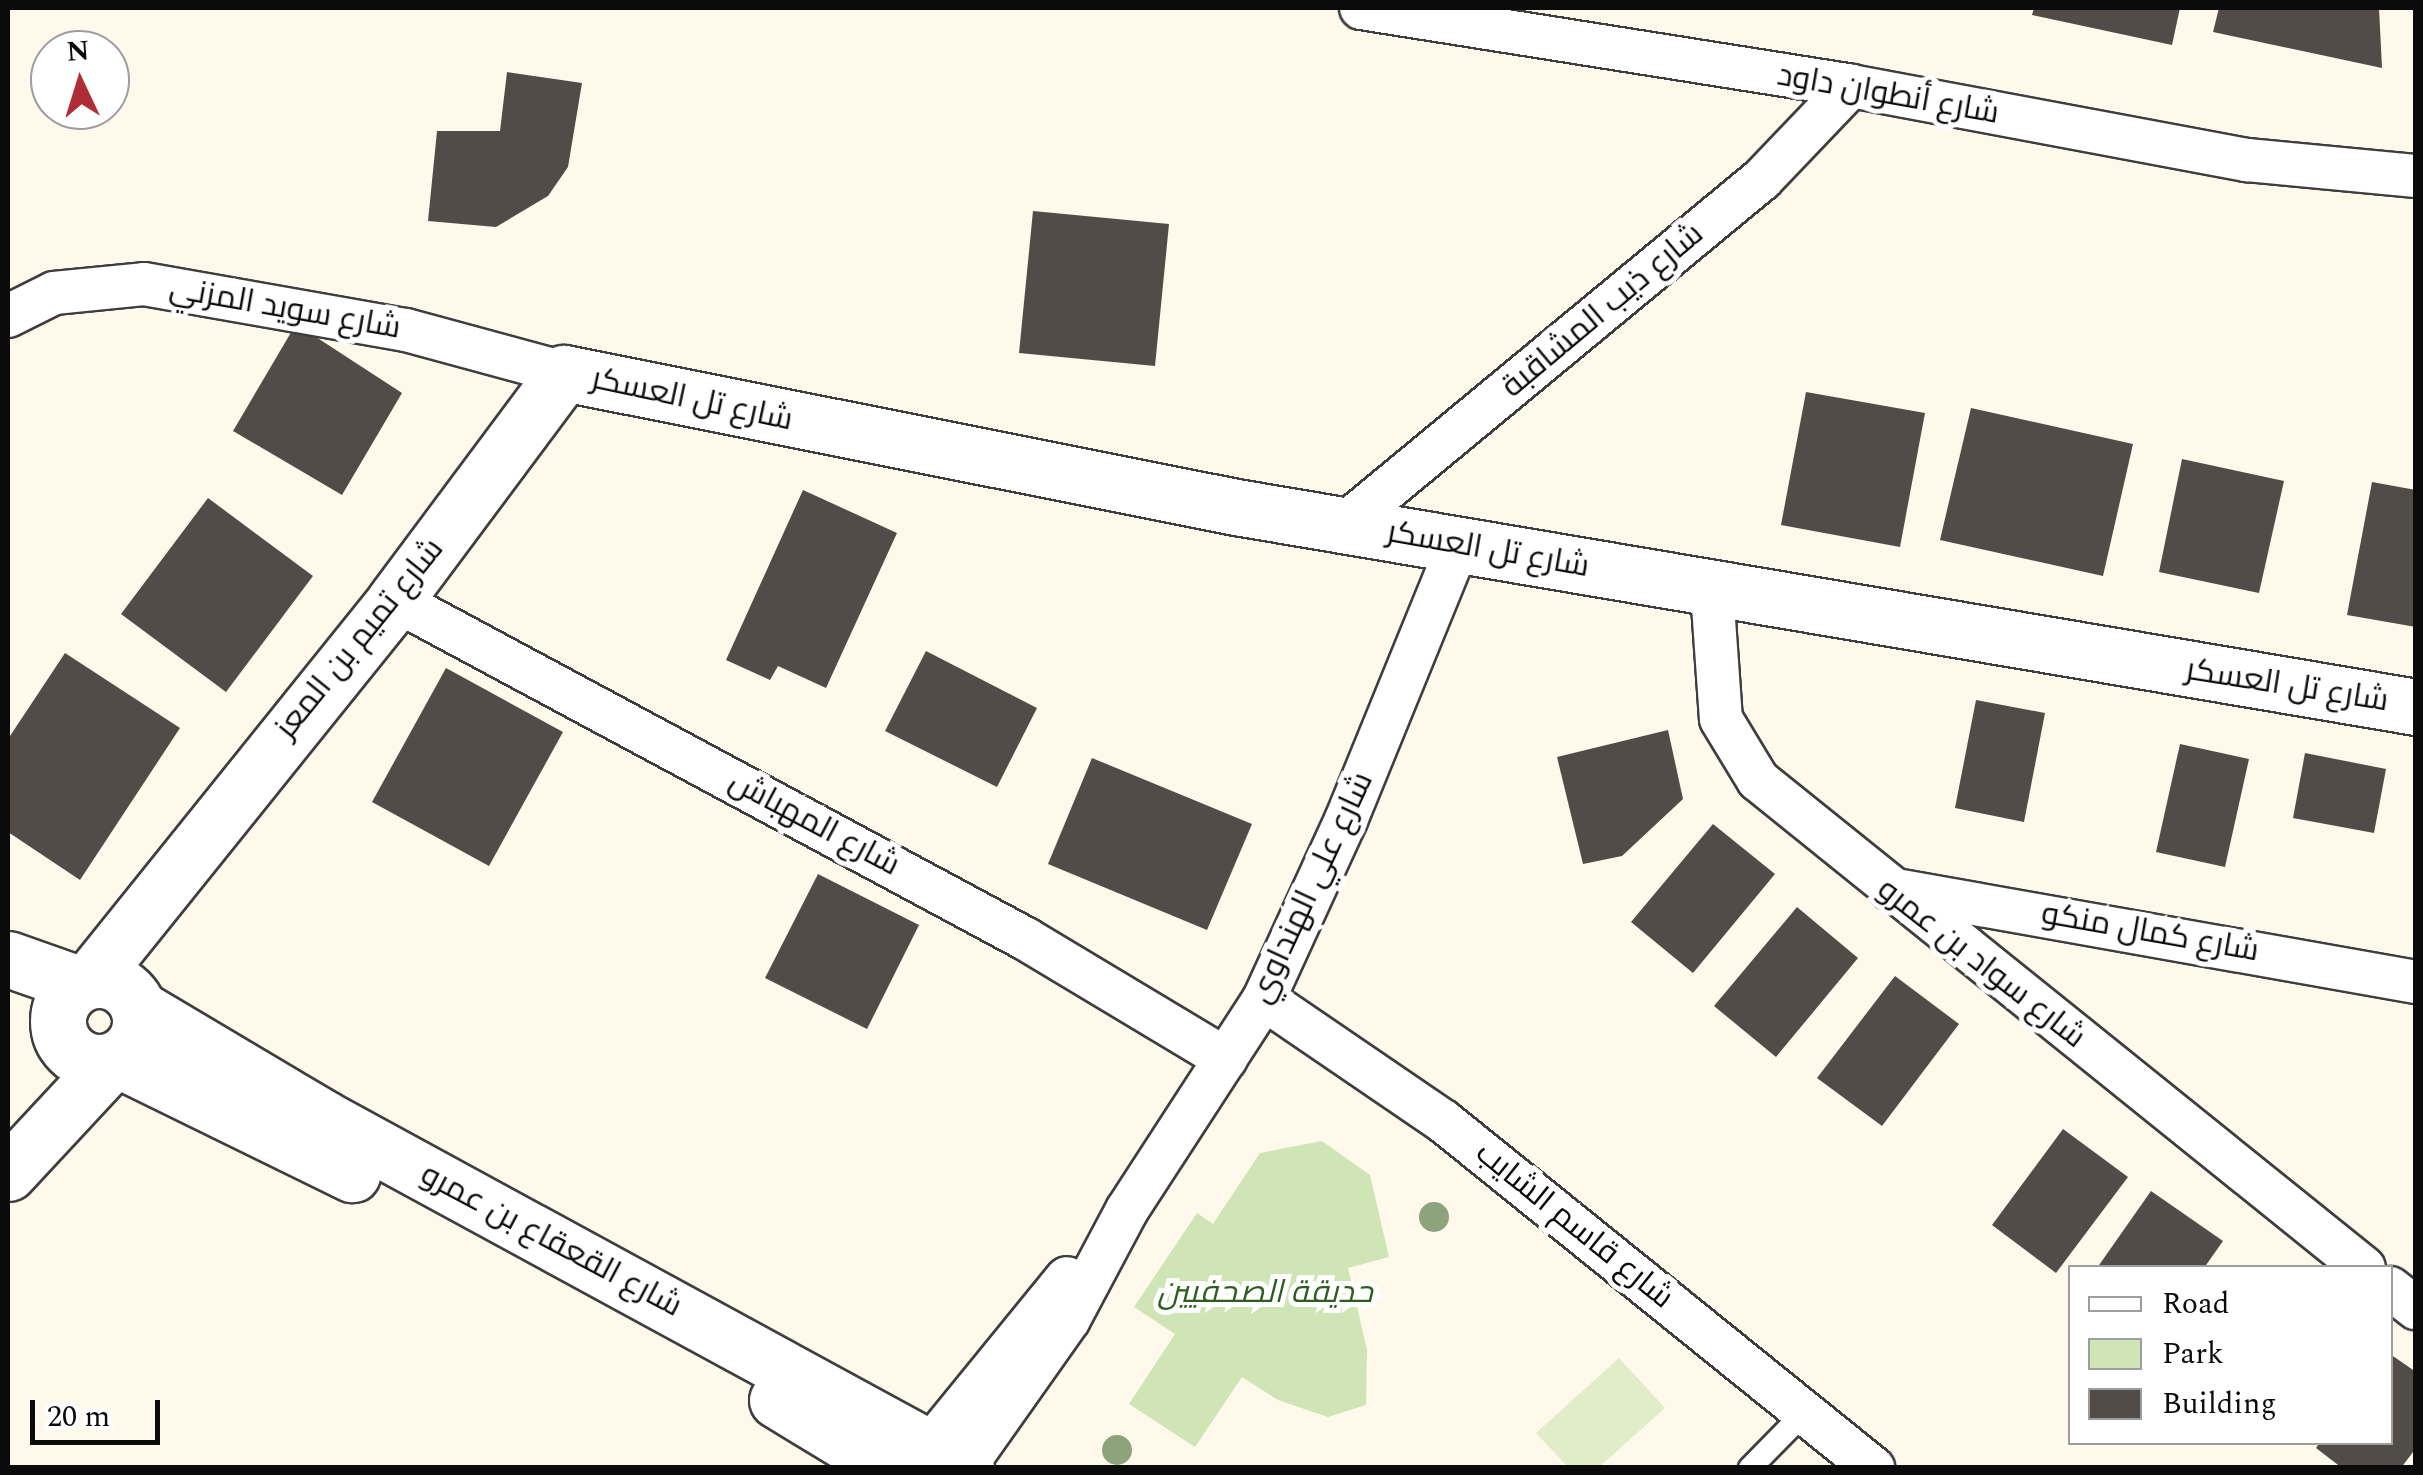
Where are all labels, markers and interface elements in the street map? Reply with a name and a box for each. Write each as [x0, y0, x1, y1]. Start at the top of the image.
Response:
text: N [65, 29, 91, 74]
north arrow [30, 30, 130, 130]
street label: شارع أنطوان داود [1774, 57, 2002, 133]
street label: شارع ذيب المشاقبة [1494, 215, 1712, 407]
street label: شارع سويد المزني [166, 270, 404, 348]
street label: شارع تل العسكر [588, 360, 796, 440]
street label: شارع تل العسكر [1384, 513, 1592, 587]
street label: شارع تميم بن المعز [268, 531, 452, 747]
street label: شارع تل العسكر [2183, 651, 2391, 721]
street label: شارع المهباش [722, 763, 906, 885]
street label: شارع علي الهنداوي [1242, 766, 1382, 1010]
street label: شارع سواد بن عمرو [1869, 871, 2093, 1057]
street label: شارع كمال منكو [2038, 895, 2262, 971]
street label: شارع قاسم الشايب [1467, 1134, 1681, 1318]
street label: شارع القعقاع بن عمرو [414, 1156, 688, 1326]
legend [2068, 1265, 2393, 1445]
park label: حديقة الصحفيين [1157, 1274, 1373, 1312]
text: Road [2162, 1281, 2230, 1327]
text: Park [2162, 1331, 2224, 1377]
scale bar [35, 1380, 165, 1442]
text: Building [2162, 1381, 2277, 1427]
text: 20 m [47, 1394, 110, 1440]

